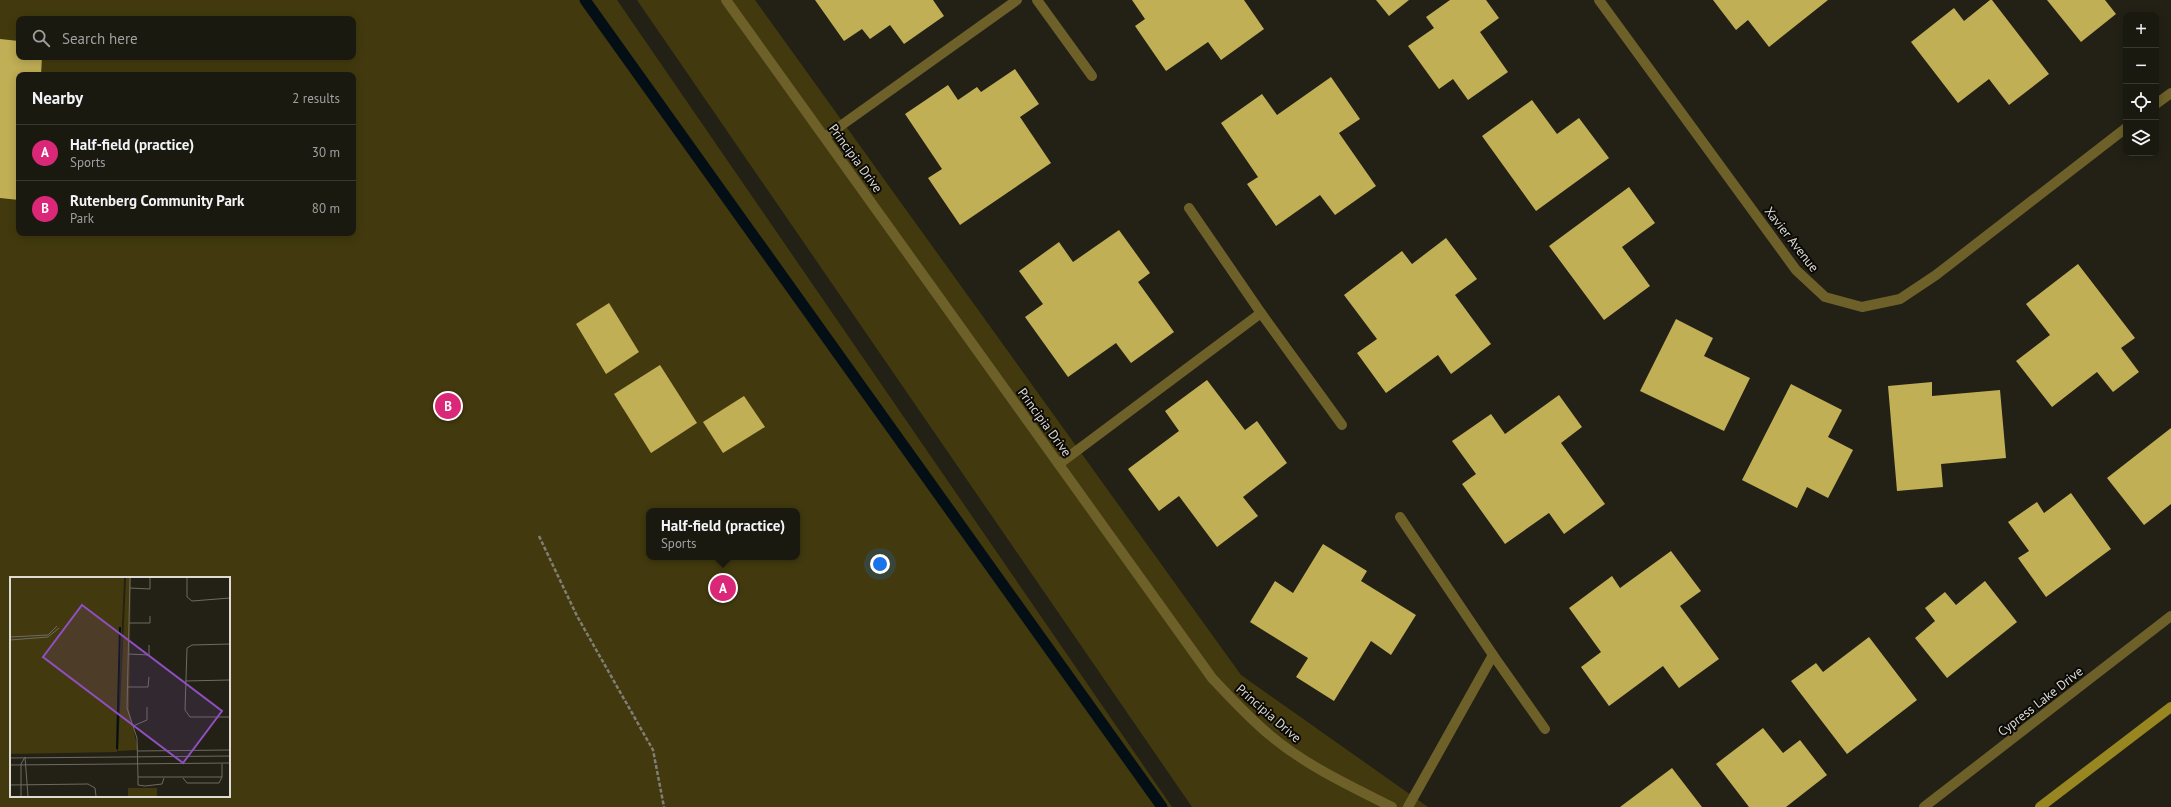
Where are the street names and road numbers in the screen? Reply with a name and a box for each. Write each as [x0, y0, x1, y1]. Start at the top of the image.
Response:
street label: Principia Drive [825, 121, 886, 196]
street label: Xavier Avenue [1761, 203, 1822, 275]
street label: Principia Drive [1014, 385, 1075, 460]
street label: Cypress Lake Drive [1994, 663, 2086, 740]
street label: Principia Drive [1233, 680, 1305, 746]

